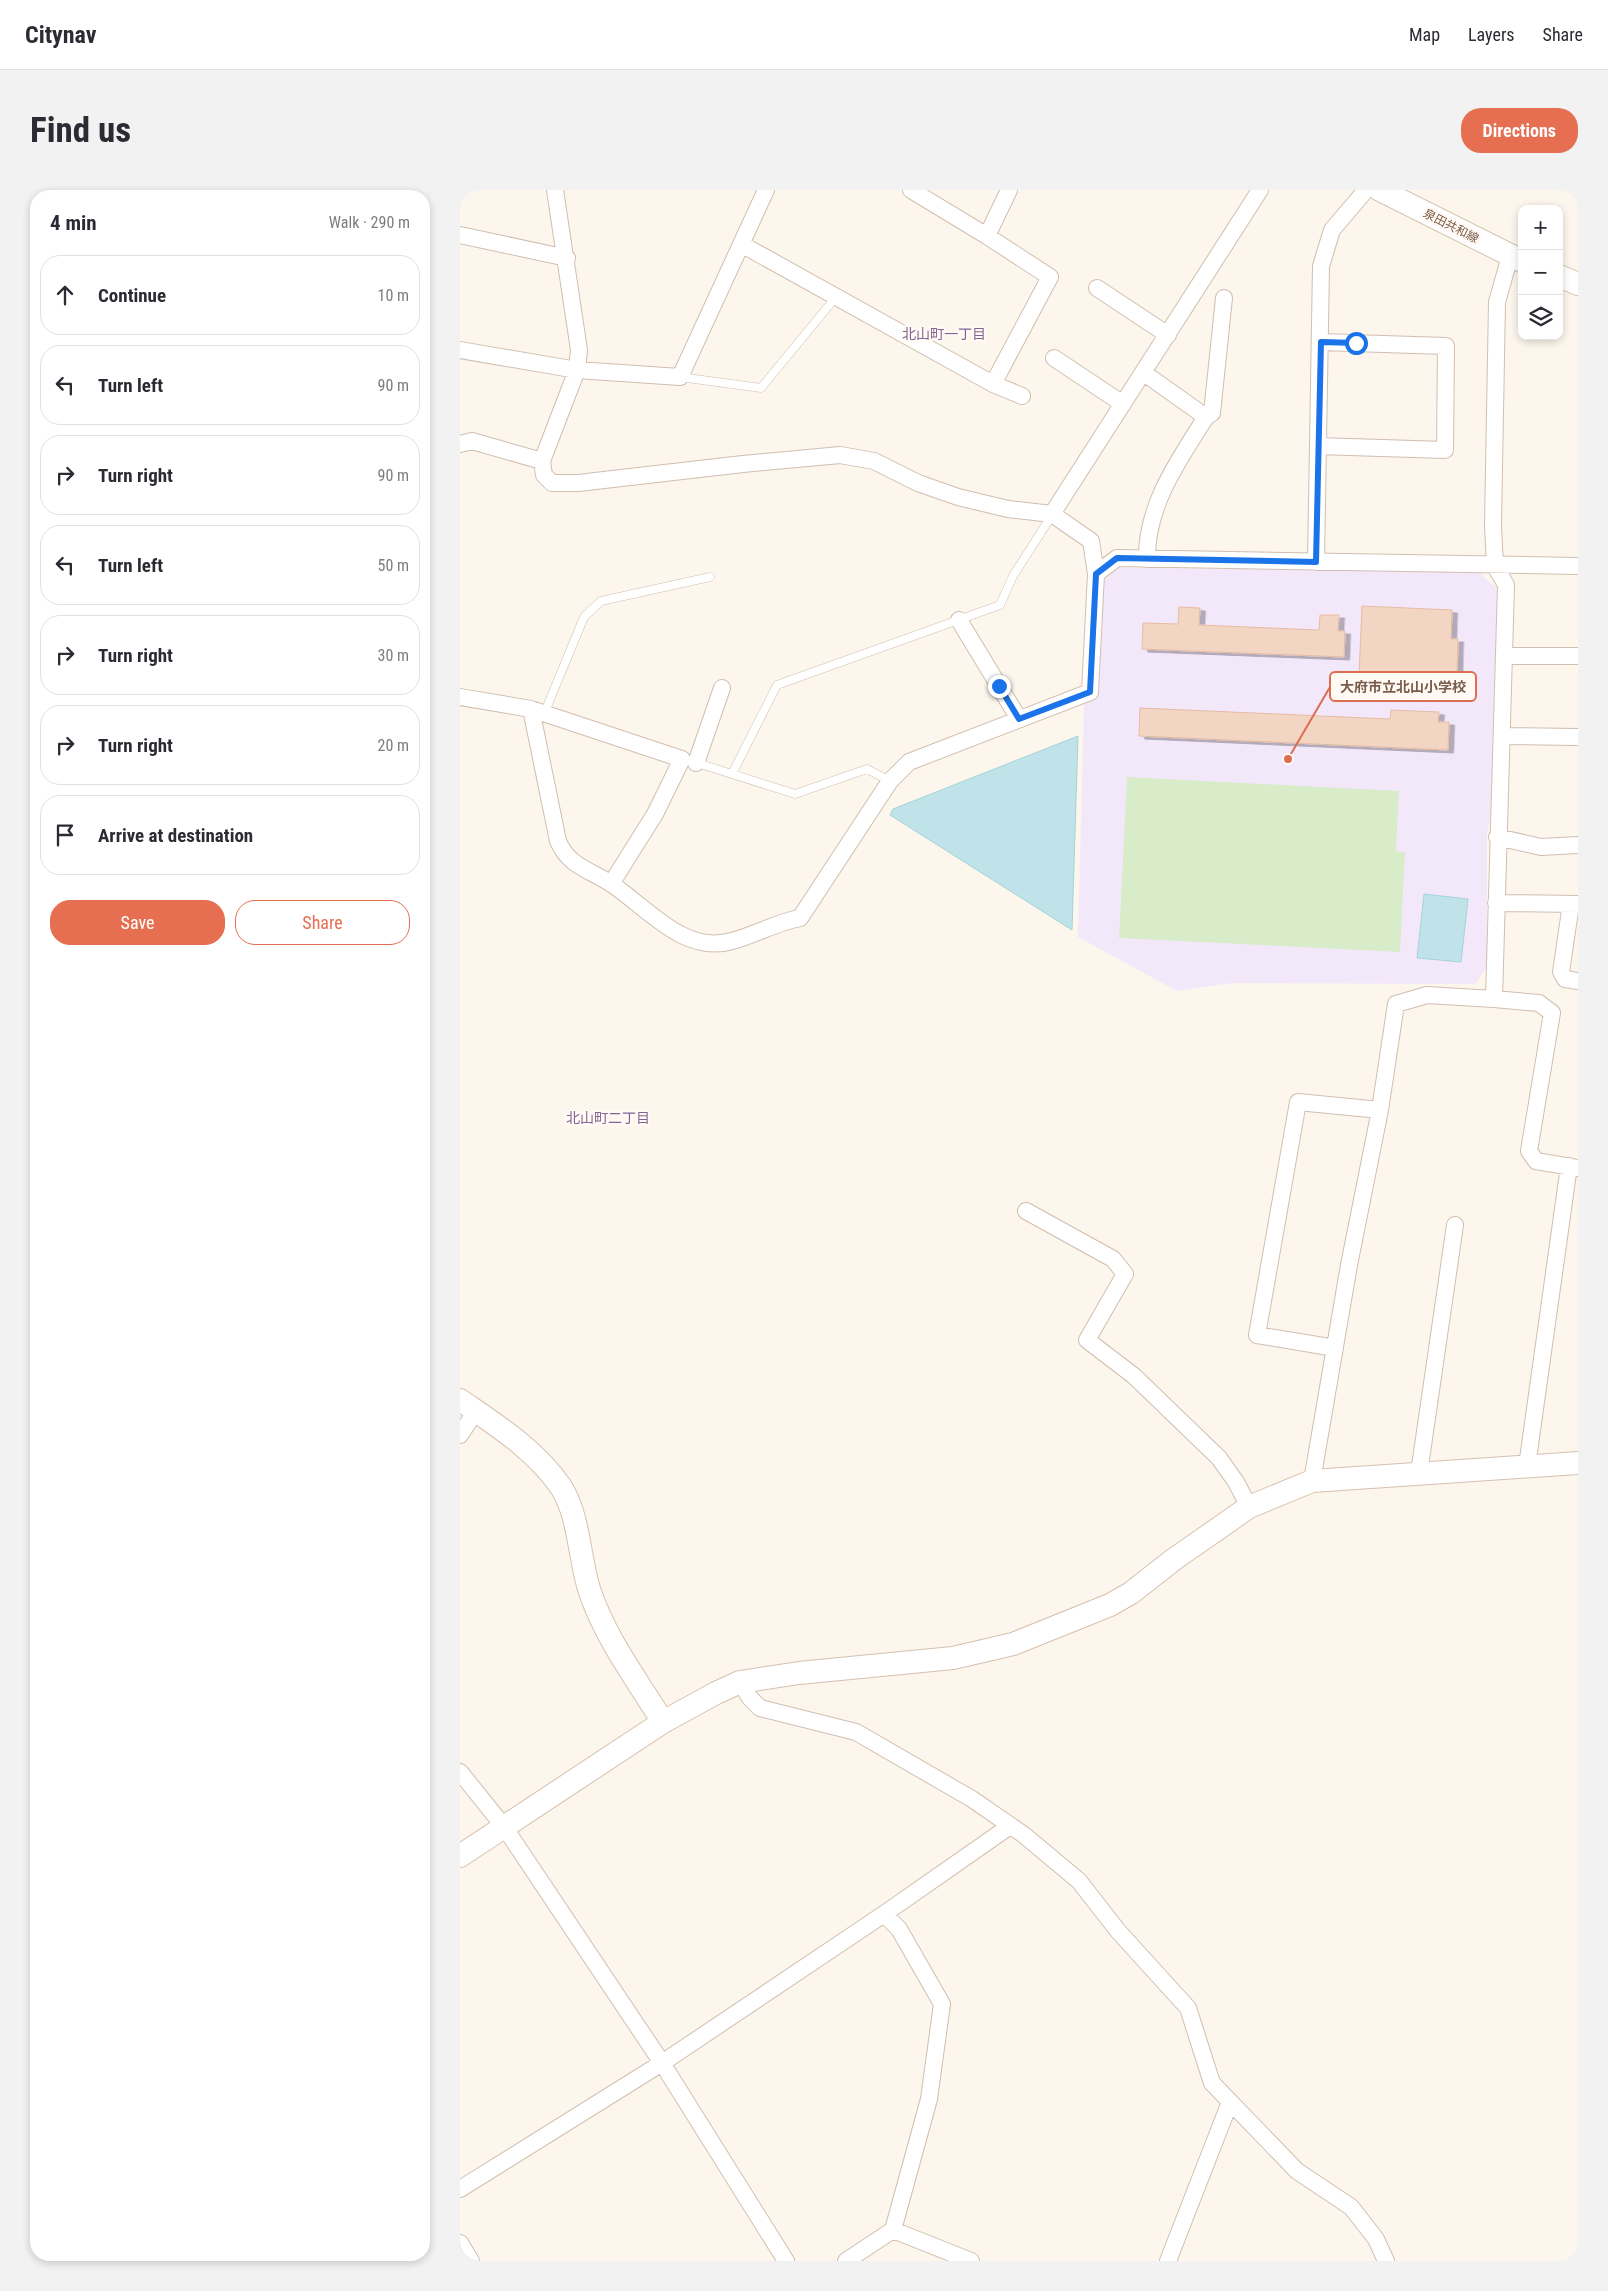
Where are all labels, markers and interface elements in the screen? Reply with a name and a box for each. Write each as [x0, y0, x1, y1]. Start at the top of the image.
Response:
text: Citynav [25, 21, 96, 49]
text: Map [1409, 24, 1440, 45]
text: Layers [1468, 24, 1515, 45]
text: Share [1543, 24, 1583, 45]
button: Directions [1461, 108, 1578, 153]
text: Find us [30, 110, 131, 151]
map controls [1518, 205, 1563, 340]
button: + [1518, 205, 1563, 250]
street label: 泉田共和線 [1421, 206, 1481, 246]
text: 4 min [50, 211, 97, 235]
text: Walk · 290 m [329, 213, 410, 232]
button: − [1518, 250, 1563, 295]
icon: ahead [51, 281, 79, 309]
text: Continue [98, 284, 166, 307]
text: 10 m [377, 286, 409, 305]
button: layers [1518, 295, 1563, 340]
district label: 北山町一丁目 [902, 326, 986, 342]
route start [1345, 332, 1368, 355]
icon: left [51, 371, 79, 399]
text: Turn left [98, 374, 163, 397]
text: 90 m [377, 376, 409, 395]
icon: right [51, 461, 79, 489]
text: Turn right [98, 464, 173, 487]
text: 90 m [377, 466, 409, 485]
icon: left [51, 551, 79, 579]
text: Turn left [98, 554, 163, 577]
text: 50 m [377, 556, 409, 575]
icon: right [51, 641, 79, 669]
text: Turn right [98, 644, 173, 667]
text: 30 m [377, 646, 409, 665]
callout: 大府市立北山小学校 [1330, 672, 1476, 701]
route end [988, 675, 1011, 698]
text: 大府市立北山小学校 [1340, 679, 1466, 695]
icon: right [51, 731, 79, 759]
text: Turn right [98, 734, 173, 757]
text: 20 m [377, 736, 409, 755]
icon: arrive [51, 821, 79, 849]
text: Arrive at destination [98, 824, 253, 847]
button: Save [50, 900, 225, 945]
button: Share [235, 900, 410, 945]
district label: 北山町二丁目 [566, 1110, 650, 1126]

